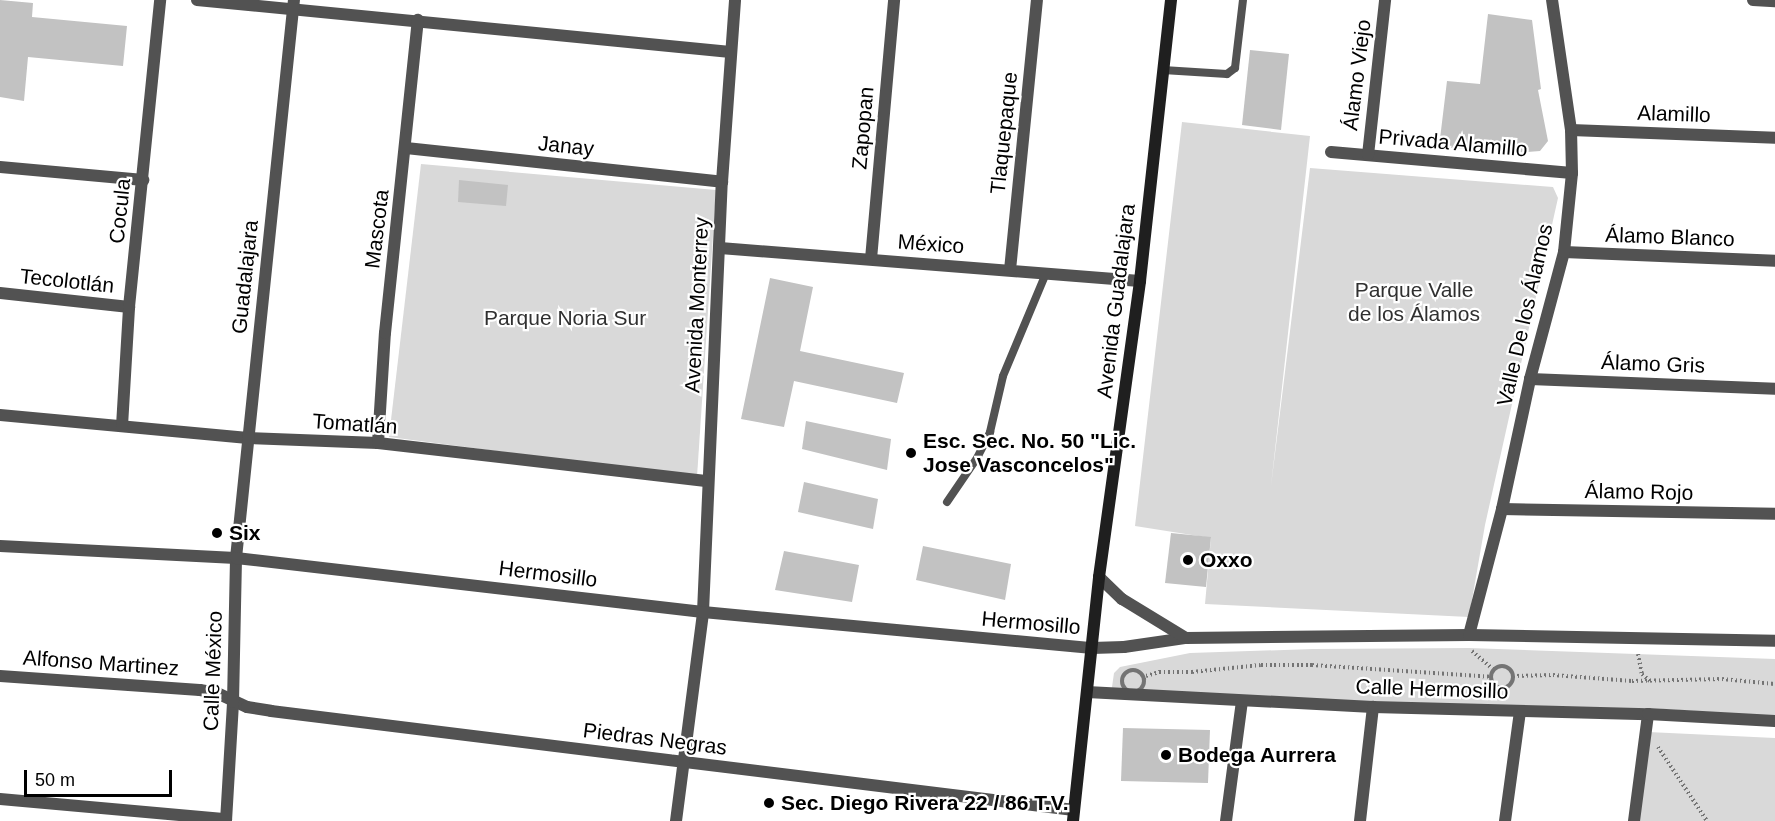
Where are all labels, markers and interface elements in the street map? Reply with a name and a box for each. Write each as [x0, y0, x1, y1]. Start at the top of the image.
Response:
street label: Álamo Viejo [1338, 18, 1376, 132]
street label: Tlaquepaque [985, 71, 1023, 195]
street label: Zapopan [847, 86, 879, 170]
street label: Alamillo [1637, 100, 1711, 128]
street label: Privada Alamillo [1377, 124, 1529, 162]
street label: Janay [537, 131, 595, 161]
street label: Cocula [104, 177, 136, 245]
street label: Mascota [360, 188, 394, 270]
street label: Avenida Guadalajara [1092, 202, 1140, 400]
street label: Avenida Monterrey [680, 217, 714, 393]
street label: Guadalajara [226, 219, 264, 335]
street label: Valle De los Álamos [1492, 221, 1558, 409]
street label: Álamo Blanco [1605, 222, 1735, 252]
street label: México [897, 229, 965, 259]
street label: Tecolotlán [19, 264, 115, 298]
park label: Parque Valle de los Álamos [1348, 277, 1480, 327]
park label: Parque Noria Sur [484, 305, 646, 331]
street label: Álamo Gris [1601, 350, 1705, 378]
street label: Tomatlán [312, 408, 398, 440]
place label: Esc. Sec. No. 50 "Lic. Jose Vasconcelos" [923, 428, 1136, 478]
marker: Esc. Sec. No. 50 "Lic. Jose Vasconcelos" [904, 446, 918, 460]
street label: Álamo Rojo [1585, 478, 1693, 506]
place label: Six [229, 520, 261, 546]
marker: Six [210, 526, 224, 540]
place label: Oxxo [1200, 547, 1253, 573]
marker: Oxxo [1181, 553, 1195, 567]
street label: Hermosillo [497, 555, 599, 593]
street label: Hermosillo [980, 606, 1082, 640]
street label: Calle México [198, 610, 228, 732]
street label: Alfonso Martinez [22, 645, 180, 681]
street label: Calle Hermosillo [1355, 674, 1509, 704]
street label: Piedras Negras [582, 718, 728, 760]
place label: Bodega Aurrera [1178, 742, 1337, 768]
marker: Bodega Aurrera [1159, 748, 1173, 762]
scale bar [27, 758, 176, 796]
text: 50 m [35, 770, 75, 790]
place label: Sec. Diego Rivera 22 / 86 T.V. [781, 790, 1069, 816]
marker: Sec. Diego Rivera 22 / 86 T.V. [762, 796, 776, 810]

